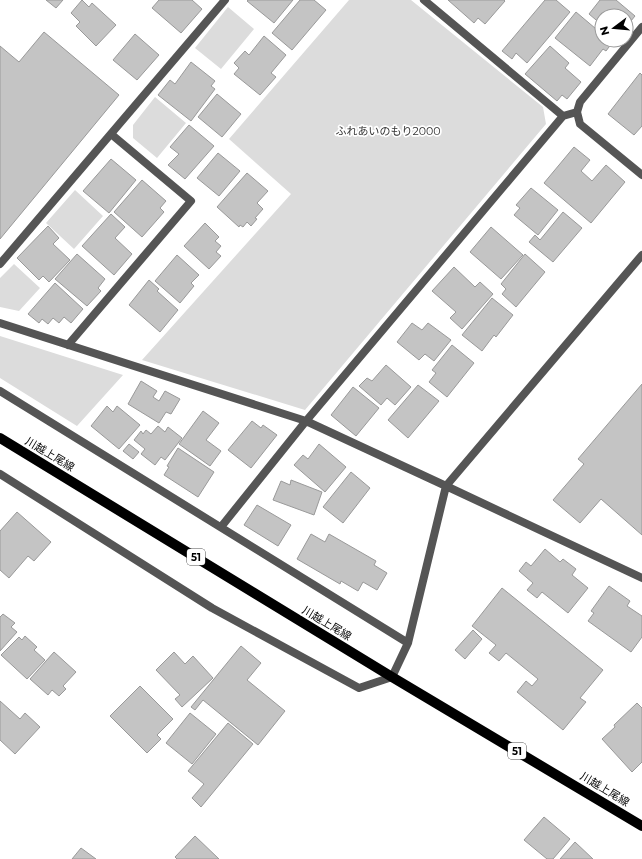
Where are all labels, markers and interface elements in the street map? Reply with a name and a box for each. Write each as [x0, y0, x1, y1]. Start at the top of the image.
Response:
north arrow [594, 8, 634, 48]
text: N [596, 25, 612, 37]
park label: ふれあいのもり2000 [335, 124, 441, 138]
street label: 川越上尾線 [23, 434, 77, 474]
road number: 51 [187, 549, 205, 565]
street label: 川越上尾線 [300, 603, 354, 643]
road number: 51 [508, 743, 526, 759]
street label: 川越上尾線 [578, 769, 632, 809]

